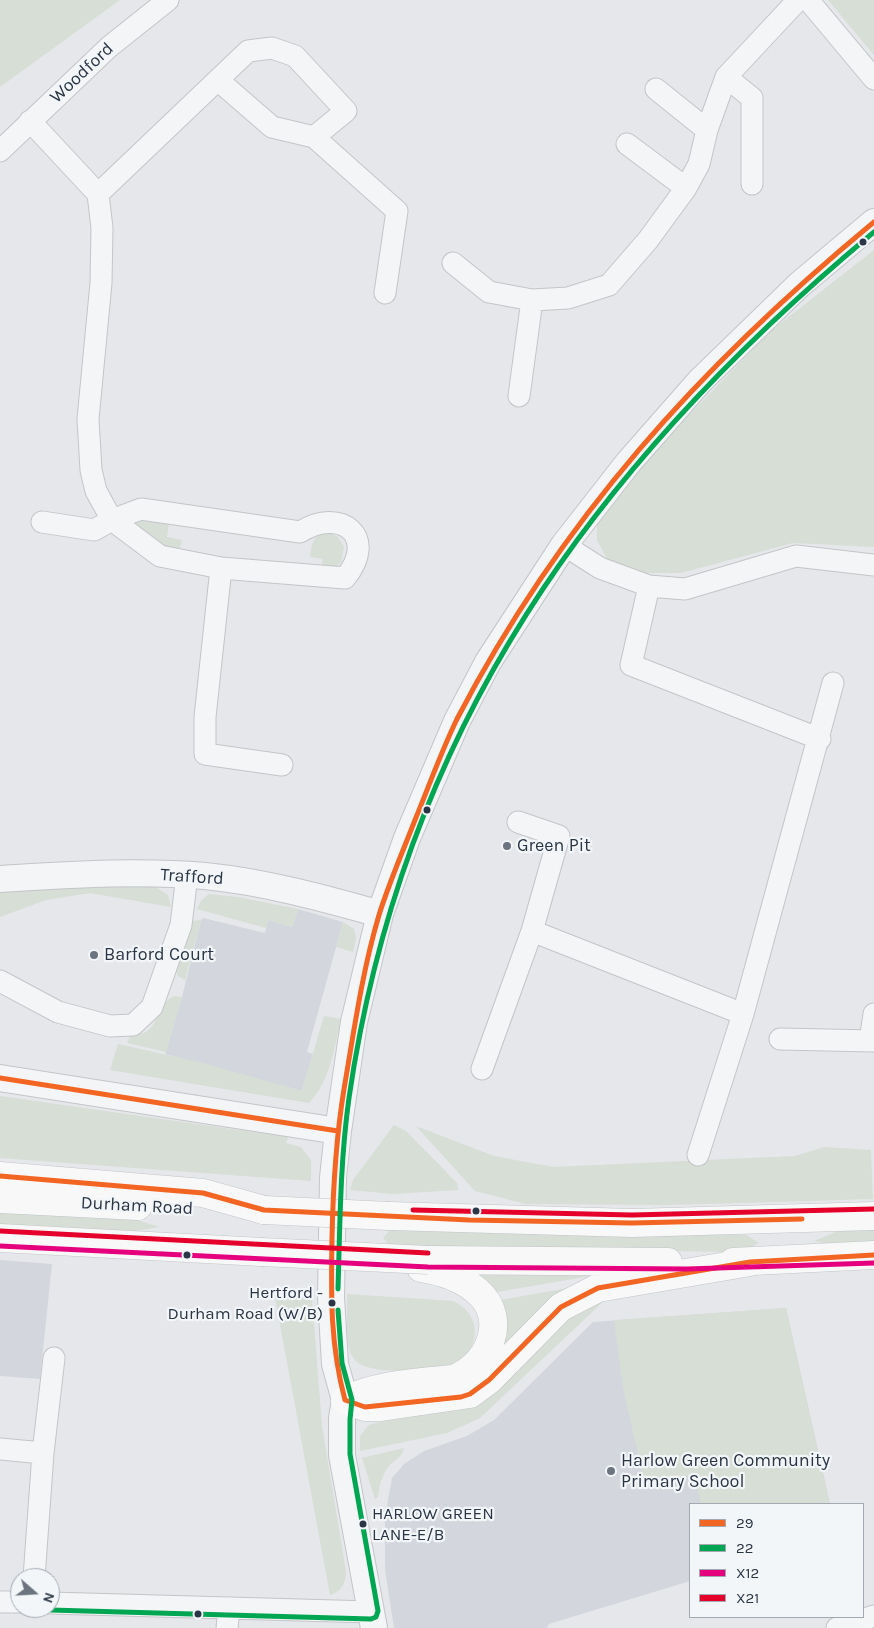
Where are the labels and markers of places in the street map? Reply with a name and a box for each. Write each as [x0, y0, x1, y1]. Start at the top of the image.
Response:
unlabelled marker [858, 237, 868, 247]
unlabelled marker [422, 805, 432, 815]
place label: Green Pit [517, 835, 591, 857]
marker: Green Pit [501, 840, 513, 852]
place label: Barford Court [104, 944, 214, 966]
marker: Barford Court [88, 949, 100, 961]
unlabelled marker [471, 1206, 481, 1216]
unlabelled marker [182, 1250, 192, 1260]
place label: Hertford - Durham Road (W/B) [167, 1283, 323, 1323]
marker: Hertford - Durham Road (W/B) [327, 1298, 337, 1308]
place label: Harlow Green Community Primary School [621, 1450, 830, 1492]
marker: Harlow Green Community Primary School [605, 1465, 617, 1477]
place label: HARLOW GREEN LANE-E/B [372, 1504, 494, 1544]
marker: HARLOW GREEN LANE-E/B [358, 1519, 368, 1529]
unlabelled marker [193, 1609, 203, 1619]

